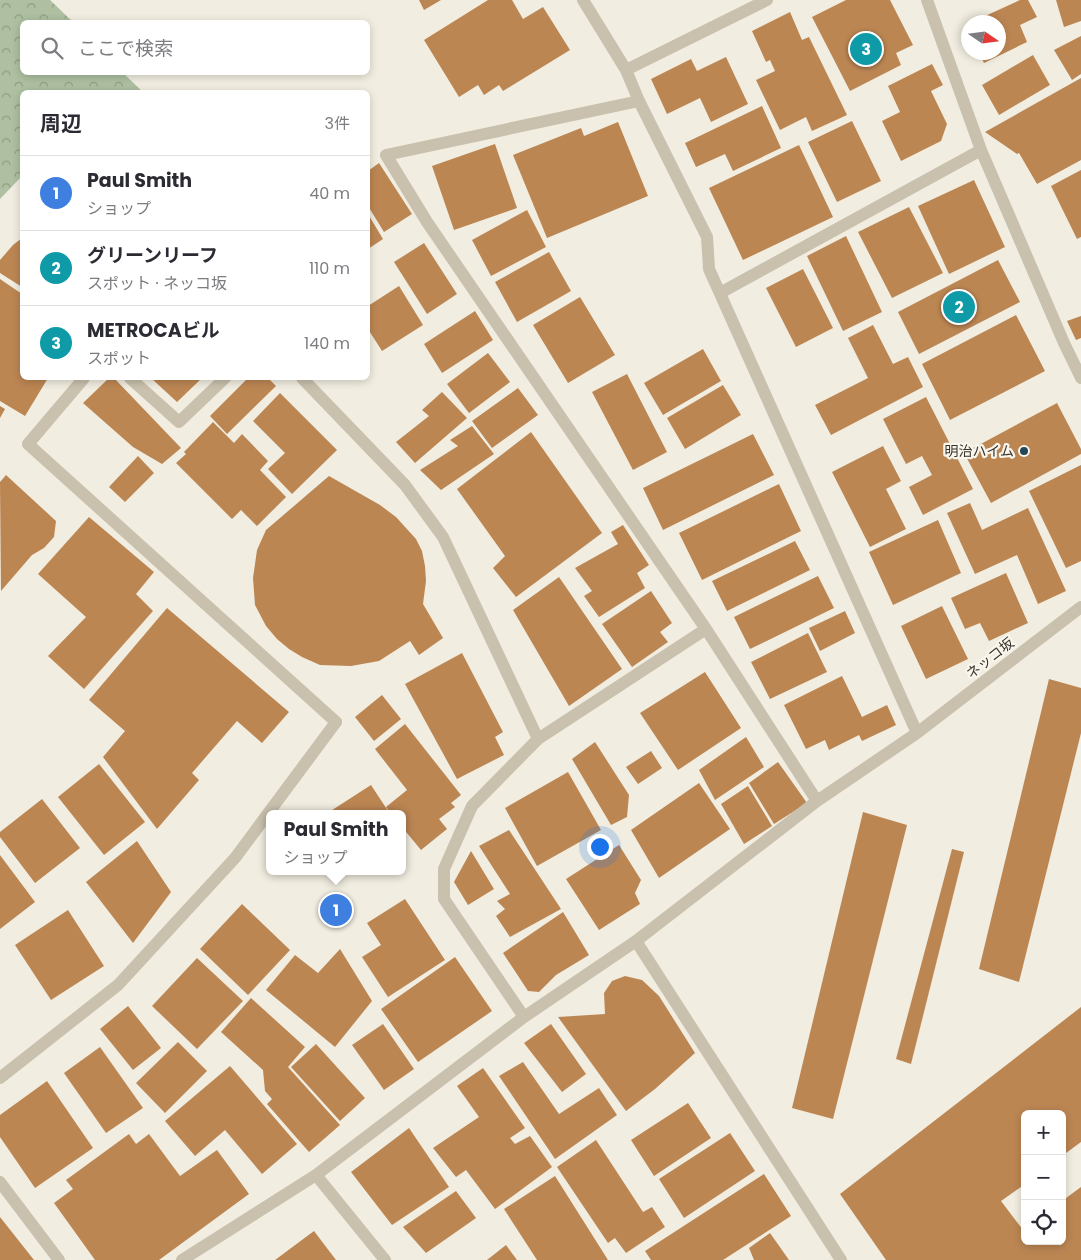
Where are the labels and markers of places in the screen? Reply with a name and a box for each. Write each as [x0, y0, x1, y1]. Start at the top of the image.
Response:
pin: 3 [850, 30, 882, 68]
pin: 2 [943, 288, 975, 326]
place label: 明治ハイム [945, 441, 1014, 461]
marker: 明治ハイム [1018, 445, 1030, 457]
pin: 1 [320, 891, 352, 929]

